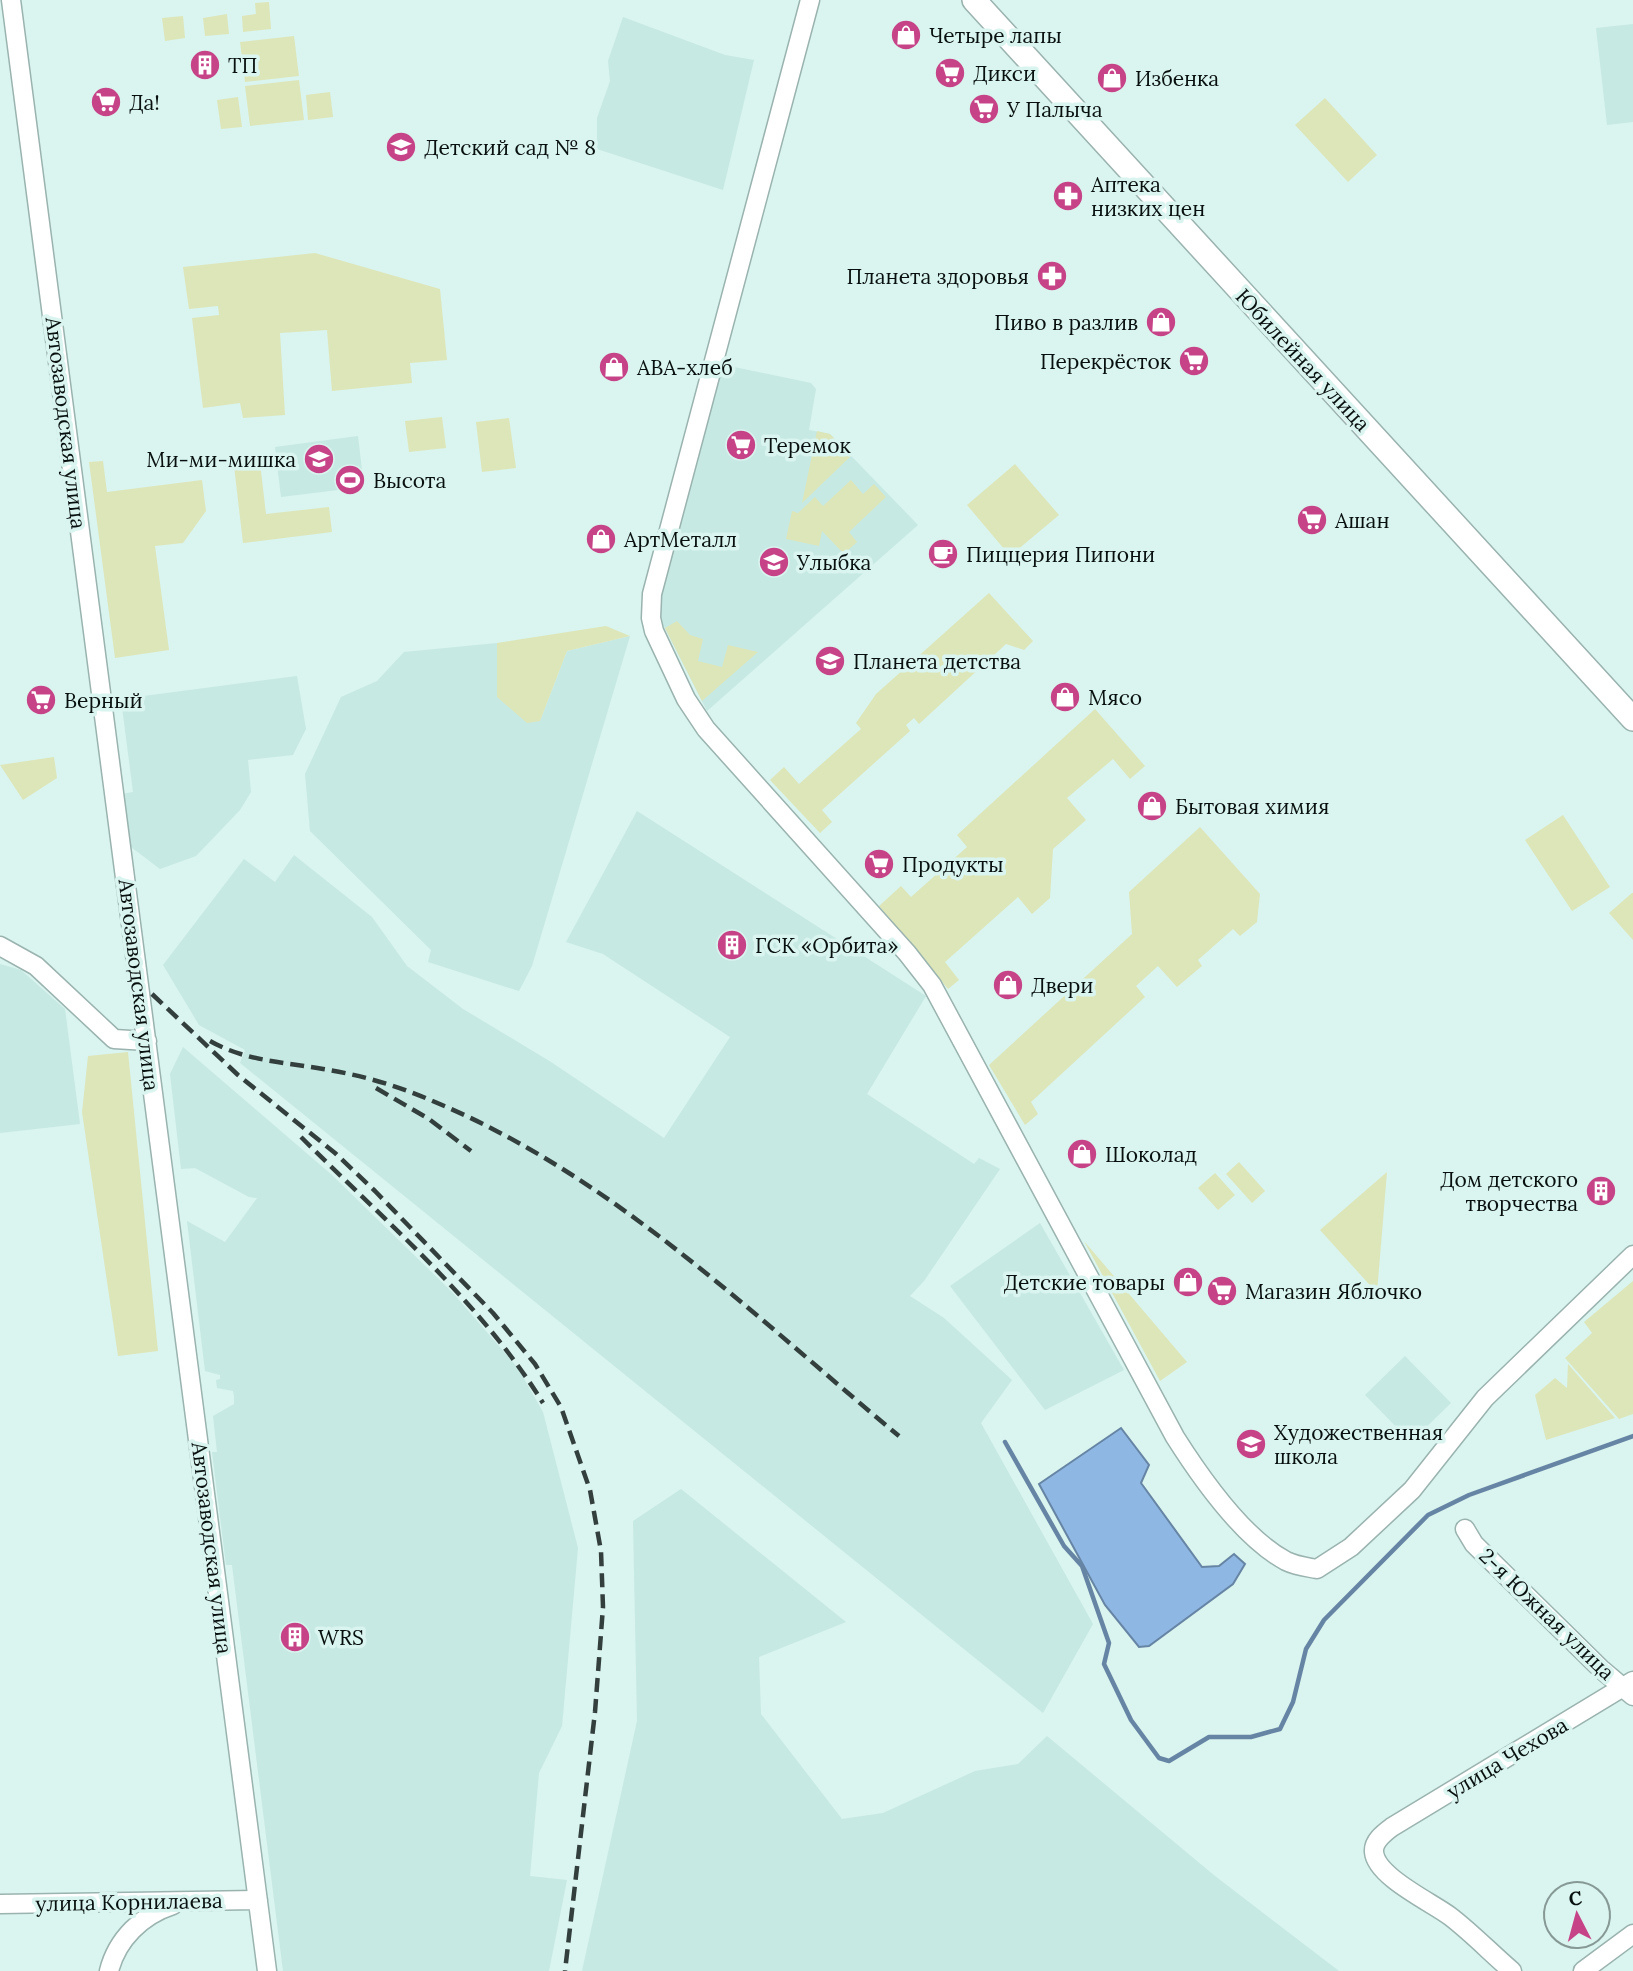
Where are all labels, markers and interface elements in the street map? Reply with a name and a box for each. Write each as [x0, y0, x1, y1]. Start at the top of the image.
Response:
shop icon: Четыре лапы [889, 18, 923, 52]
place label: Четыре лапы [929, 22, 1062, 49]
building icon: ТП [188, 48, 222, 82]
place label: ТП [228, 52, 257, 79]
supermarket icon: Дикси [933, 56, 967, 90]
place label: Дикси [973, 60, 1036, 87]
shop icon: Избенка [1095, 61, 1129, 95]
place label: Избенка [1135, 65, 1219, 92]
supermarket icon: Да! [89, 85, 123, 119]
place label: Да! [129, 89, 160, 116]
supermarket icon: У Палыча [967, 92, 1001, 126]
place label: У Палыча [1006, 96, 1103, 123]
school or university icon: Детский сад № 8 [384, 130, 418, 164]
place label: Детский сад № 8 [424, 134, 596, 161]
place label: Аптека низких цен [1090, 171, 1205, 222]
pharmacy icon: Аптека низких цен [1051, 179, 1085, 213]
pharmacy icon: Планета здоровья [1035, 259, 1069, 293]
place label: Планета здоровья [846, 263, 1029, 290]
street label: Юбилейная улица [1230, 283, 1376, 437]
shop icon: Пиво в разлив [1144, 305, 1178, 339]
place label: Пиво в разлив [994, 309, 1138, 336]
street label: Автозаводская улица [39, 314, 92, 531]
supermarket icon: Перекрёсток [1177, 344, 1211, 378]
place label: Перекрёсток [1040, 348, 1172, 375]
shop icon: АВА-хлеб [597, 350, 631, 384]
place label: АВА-хлеб [636, 354, 733, 381]
supermarket icon: Теремок [724, 428, 758, 462]
place label: Теремок [764, 432, 851, 459]
school or university icon: Ми-ми-мишка [302, 442, 336, 476]
place label: Ми-ми-мишка [146, 446, 296, 473]
sports icon: Высота [333, 463, 367, 497]
place label: Высота [373, 467, 446, 494]
supermarket icon: Ашан [1295, 503, 1329, 537]
place label: Ашан [1334, 507, 1389, 534]
shop icon: АртМеталл [584, 522, 618, 556]
place label: АртМеталл [623, 526, 737, 553]
cafe icon: Пиццерия Пипони [926, 537, 960, 571]
place label: Пиццерия Пипони [966, 541, 1155, 568]
school or university icon: Улыбка [757, 545, 791, 579]
place label: Улыбка [796, 549, 872, 576]
school or university icon: Планета детства [813, 644, 847, 678]
place label: Планета детства [853, 648, 1021, 675]
shop icon: Мясо [1048, 680, 1082, 714]
supermarket icon: Верный [24, 683, 58, 717]
place label: Мясо [1088, 684, 1142, 711]
place label: Верный [64, 687, 143, 714]
shop icon: Бытовая химия [1135, 789, 1169, 823]
place label: Бытовая химия [1175, 793, 1329, 820]
supermarket icon: Продукты [862, 847, 896, 881]
place label: Продукты [902, 851, 1004, 878]
street label: Автозаводская улица [112, 876, 165, 1093]
building icon: ГСК «Орбита» [715, 928, 749, 962]
place label: ГСК «Орбита» [755, 932, 898, 959]
shop icon: Двери [991, 968, 1025, 1002]
place label: Двери [1031, 972, 1094, 999]
shop icon: Шоколад [1065, 1137, 1099, 1171]
place label: Шоколад [1105, 1141, 1197, 1168]
place label: Дом детского творчества [1440, 1166, 1578, 1217]
building icon: Дом детского творчества [1584, 1174, 1618, 1208]
shop icon: Детские товары [1171, 1265, 1205, 1299]
place label: Детские товары [1004, 1269, 1165, 1296]
supermarket icon: Магазин Яблочко [1205, 1274, 1239, 1308]
place label: Магазин Яблочко [1245, 1278, 1422, 1305]
place label: Художественная школа [1274, 1419, 1443, 1470]
school or university icon: Художественная школа [1234, 1427, 1268, 1461]
street label: Автозаводская улица [185, 1439, 238, 1656]
street label: 2-я Южная улица [1474, 1542, 1621, 1686]
building icon: WRS [278, 1620, 312, 1654]
place label: WRS [318, 1624, 364, 1651]
street label: улица Чехова [1441, 1711, 1573, 1805]
north arrow [1542, 1880, 1612, 1950]
text: С [1567, 1885, 1583, 1911]
street label: улица Корнилаева [35, 1887, 223, 1917]

